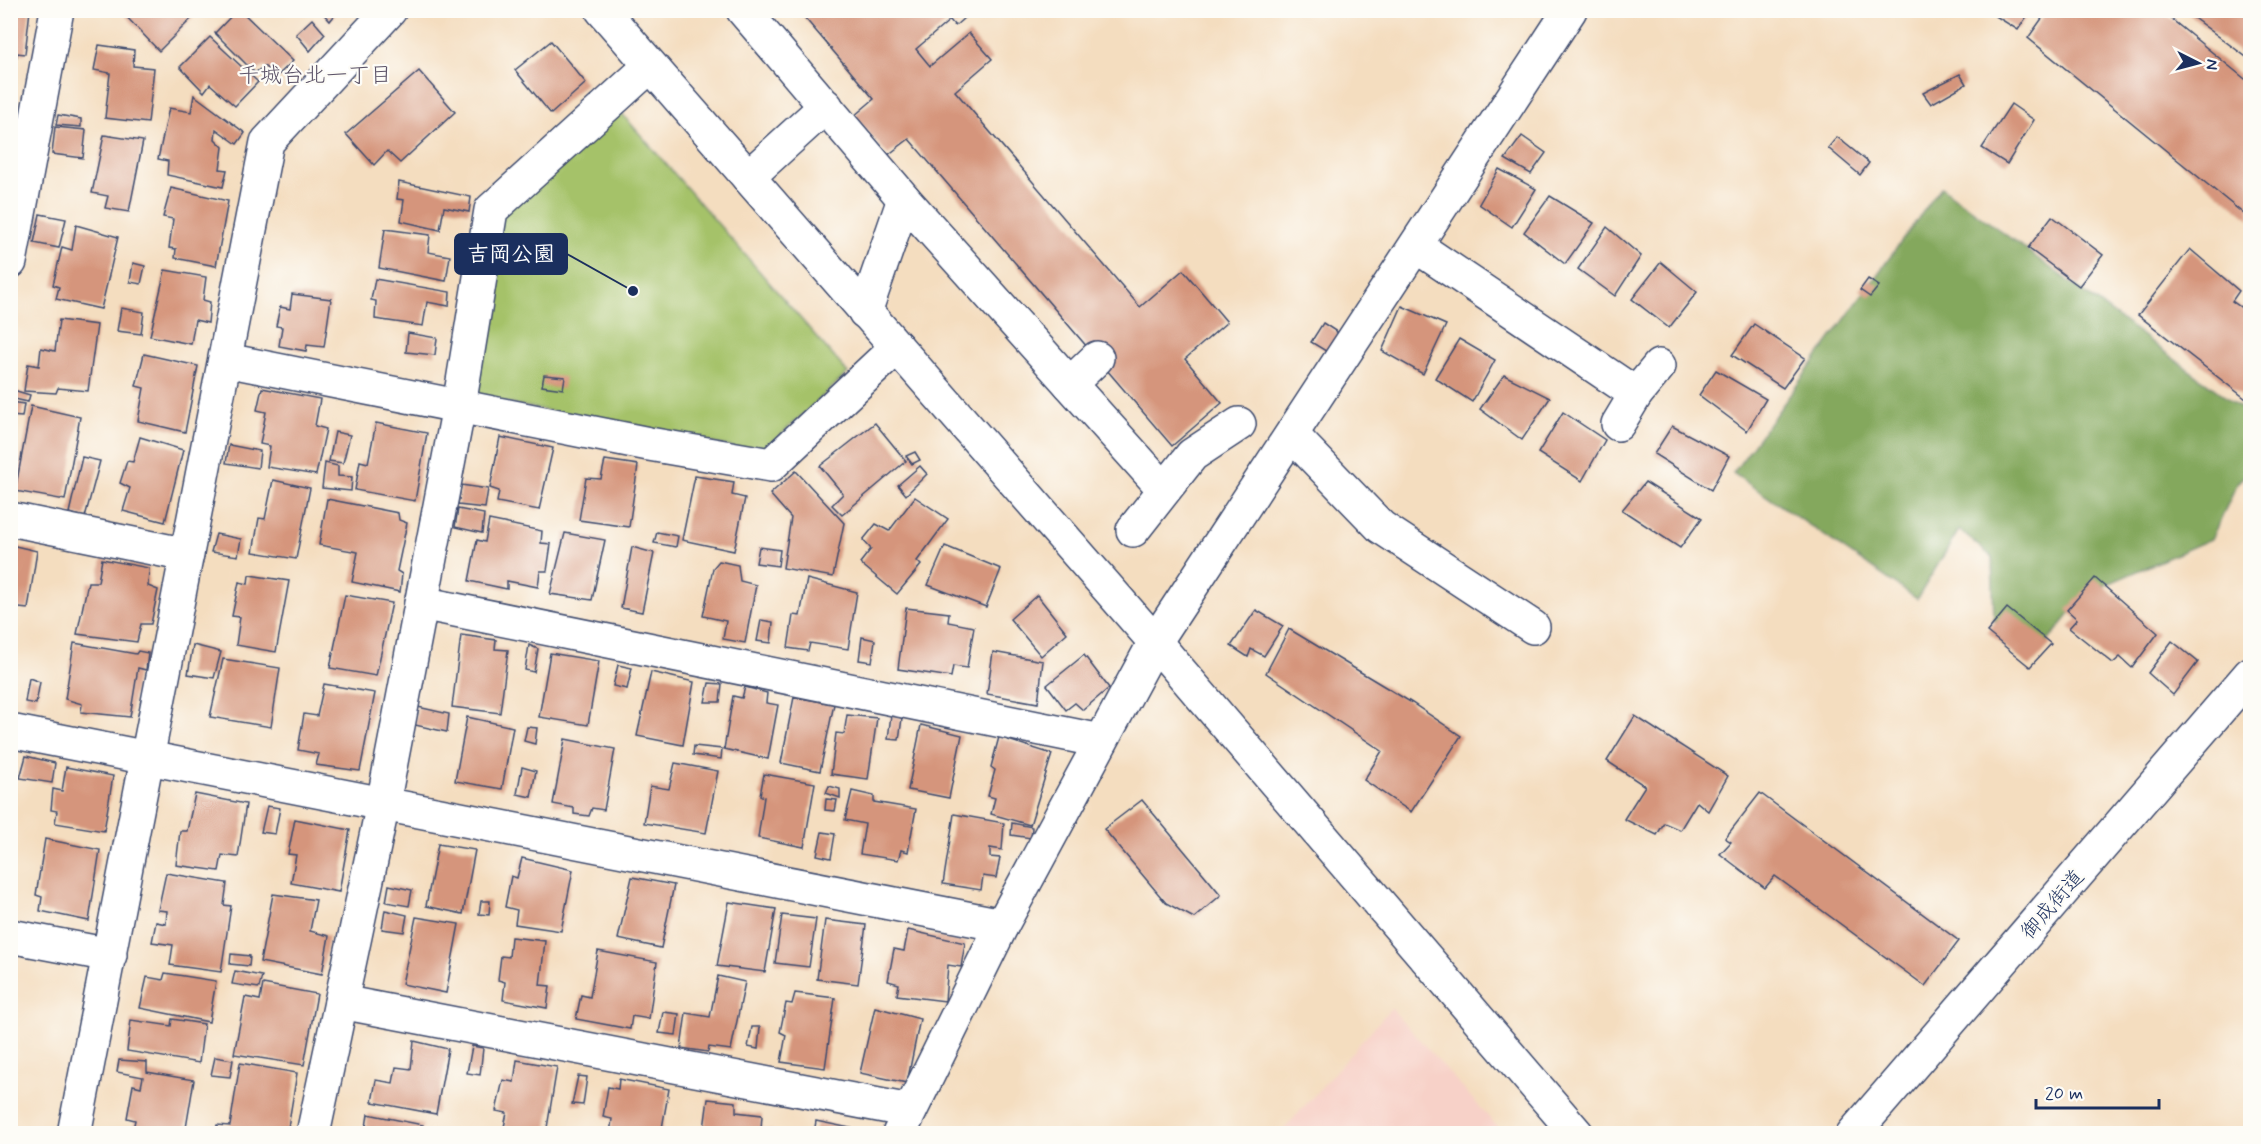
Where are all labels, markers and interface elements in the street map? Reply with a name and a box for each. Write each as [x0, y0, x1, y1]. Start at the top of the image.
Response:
north arrow [2168, 33, 2228, 93]
text: N [2200, 58, 2222, 71]
district label: 千城台北一丁目 [238, 62, 392, 90]
callout: 吉岡公園 [455, 234, 567, 274]
text: 吉岡公園 [467, 241, 555, 269]
street label: 御成街道 [2015, 864, 2091, 946]
scale bar [2036, 1072, 2159, 1110]
text: 20 m [2045, 1082, 2083, 1106]

